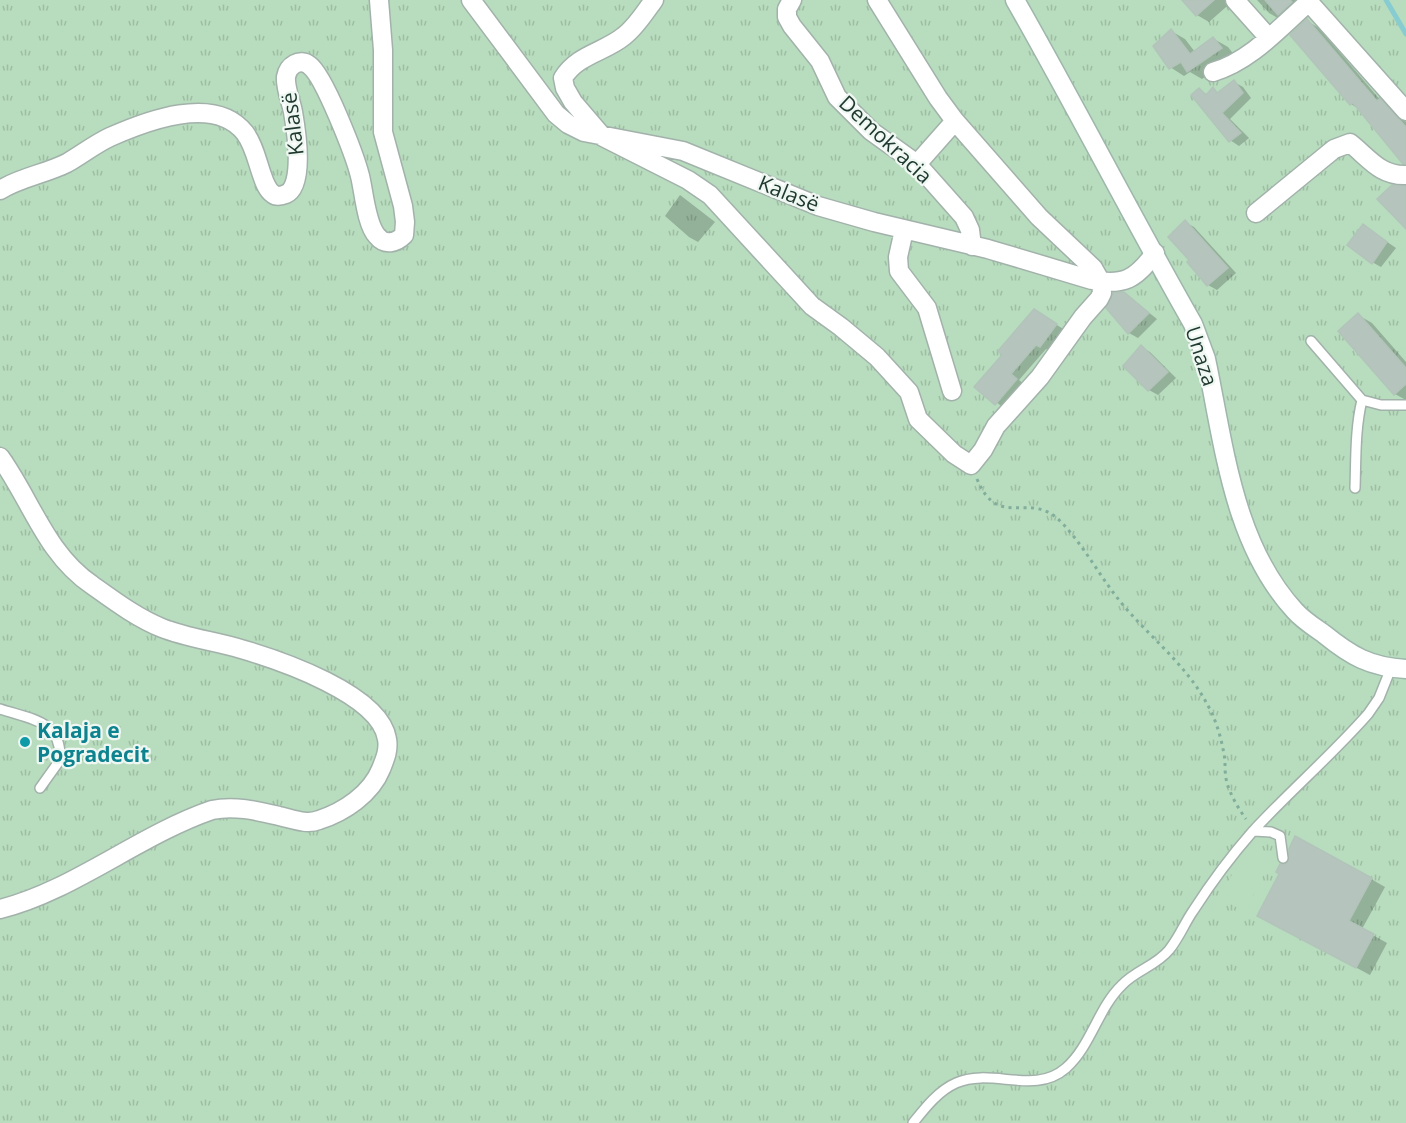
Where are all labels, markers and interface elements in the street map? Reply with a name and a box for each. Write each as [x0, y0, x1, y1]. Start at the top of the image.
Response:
street label: Demokracia [834, 89, 938, 189]
street label: Kalasë [274, 91, 310, 157]
street label: Kalasë [754, 168, 824, 218]
street label: Unaza [1179, 322, 1225, 390]
place label: Kalaja e Pogradecit [37, 716, 149, 768]
marker: Kalaja e Pogradecit [18, 735, 32, 749]

